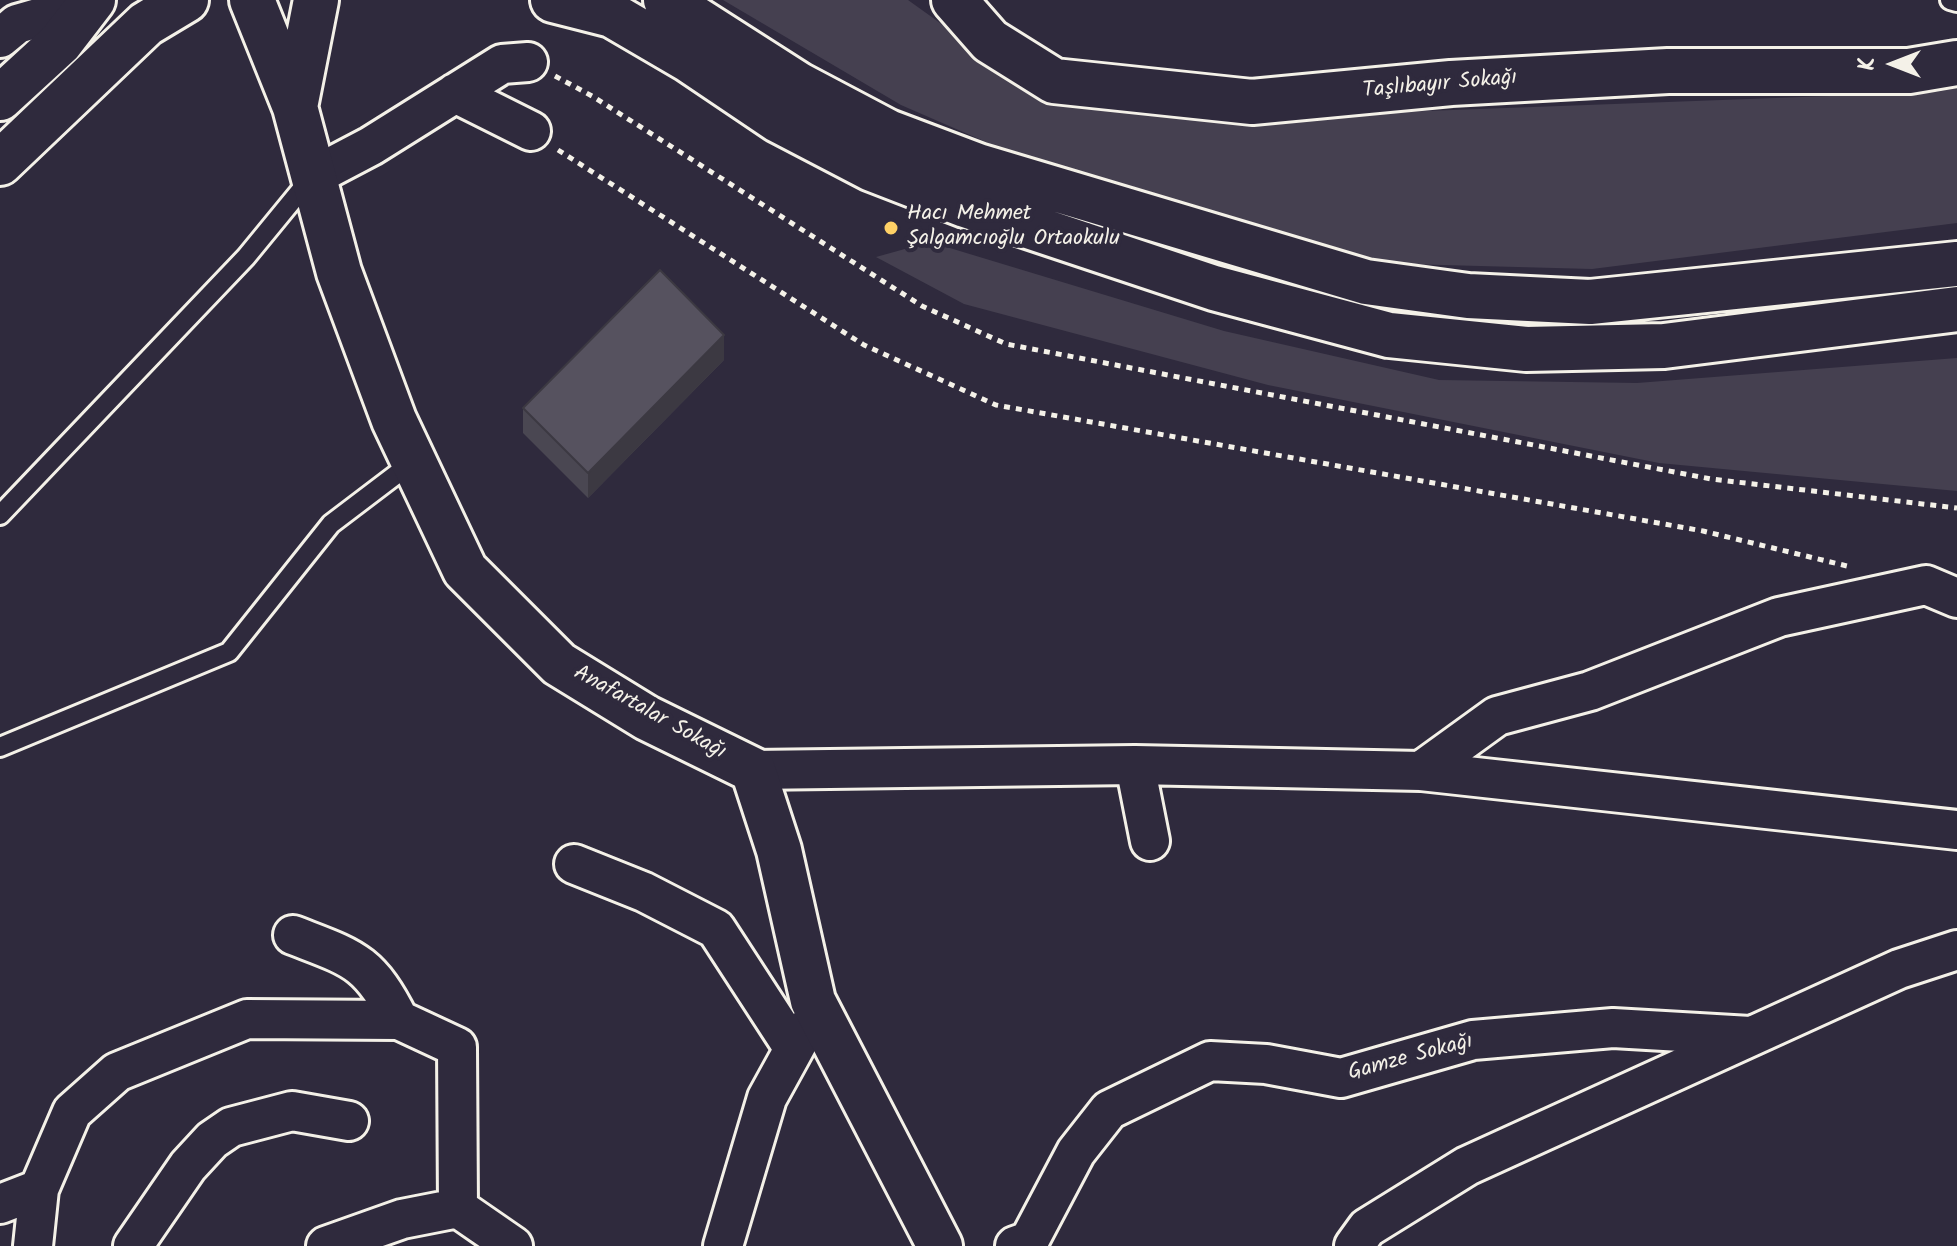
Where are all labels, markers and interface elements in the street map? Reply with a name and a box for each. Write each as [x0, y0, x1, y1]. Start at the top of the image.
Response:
north arrow [1853, 24, 1933, 104]
text: K [1851, 57, 1886, 71]
street label: Taşlıbayır Sokağı [1362, 66, 1518, 106]
place label: Hacı Mehmet Şalgamcıoğlu Ortaokulu [907, 202, 1120, 254]
marker: Hacı Mehmet Şalgamcıoğlu Ortaokulu [882, 219, 900, 237]
street label: Anafartalar Sokağı [568, 661, 730, 767]
street label: Gamze Sokağı [1346, 1030, 1476, 1088]

